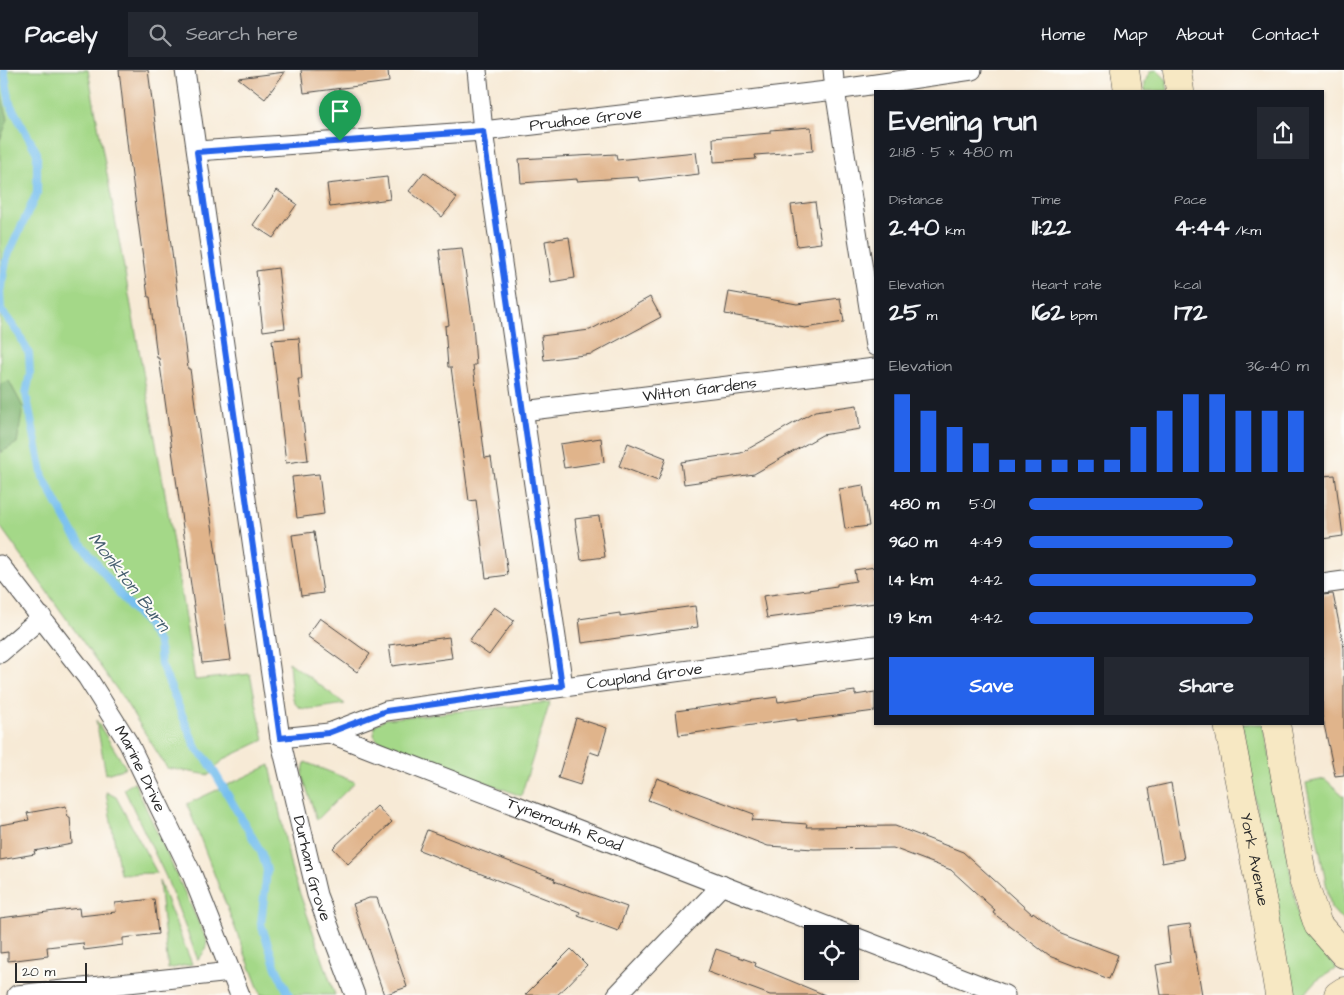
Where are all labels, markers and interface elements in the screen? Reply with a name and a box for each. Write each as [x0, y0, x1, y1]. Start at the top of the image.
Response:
search box [128, 12, 478, 57]
text: Pacely [25, 18, 98, 52]
icon: search [146, 21, 174, 49]
text: Search here [186, 21, 298, 48]
text: Home [1041, 22, 1086, 47]
text: Map [1114, 22, 1148, 47]
text: About [1176, 22, 1224, 47]
text: Contact [1252, 22, 1319, 47]
pin [319, 90, 361, 141]
icon: arrive [326, 97, 354, 125]
street label: Prudhoe Grove [528, 102, 643, 137]
text: Evening run [889, 102, 1037, 141]
button: share [1257, 107, 1309, 159]
text: 21:18 · 5 × 480 m [889, 141, 1012, 163]
text: Distance [889, 190, 943, 210]
text: Time [1032, 190, 1061, 210]
text: Pace [1174, 190, 1207, 210]
text: 2.40 [889, 210, 940, 245]
text: 11:22 [1032, 210, 1071, 245]
text: 4:44 [1174, 210, 1230, 245]
text: km [940, 221, 965, 241]
text: /km [1230, 221, 1261, 241]
text: Elevation [889, 275, 944, 295]
text: Heart rate [1032, 275, 1102, 295]
text: kcal [1174, 275, 1201, 295]
text: 25 [889, 295, 921, 330]
text: 162 [1032, 295, 1065, 330]
text: 172 [1174, 295, 1207, 330]
text: m [921, 306, 938, 326]
text: bpm [1065, 306, 1097, 326]
text: Elevation [889, 355, 952, 377]
text: 36–40 m [1246, 355, 1309, 377]
street label: Witton Gardens [641, 372, 758, 407]
text: 480 m [889, 493, 939, 515]
text: 5:01 [969, 493, 995, 515]
water label: Monkton Burn [82, 527, 177, 638]
text: 960 m [889, 531, 937, 553]
text: 4:49 [969, 531, 1003, 553]
text: 1.4 km [889, 569, 933, 591]
text: 4:42 [969, 569, 1003, 591]
text: 1.9 km [889, 607, 931, 629]
text: 4:42 [969, 607, 1003, 629]
street label: Coupland Grove [585, 657, 704, 695]
button: Save [889, 657, 1094, 715]
button: Share [1104, 657, 1309, 715]
street label: Marine Drive [109, 721, 171, 816]
street label: Tynemouth Road [504, 792, 626, 857]
street label: York Avenue [1235, 811, 1274, 908]
street label: Durham Grove [288, 814, 337, 924]
map controls [804, 925, 859, 980]
button: locate [804, 925, 859, 980]
scale bar [15, 960, 88, 983]
text: 20 m [22, 962, 55, 982]

